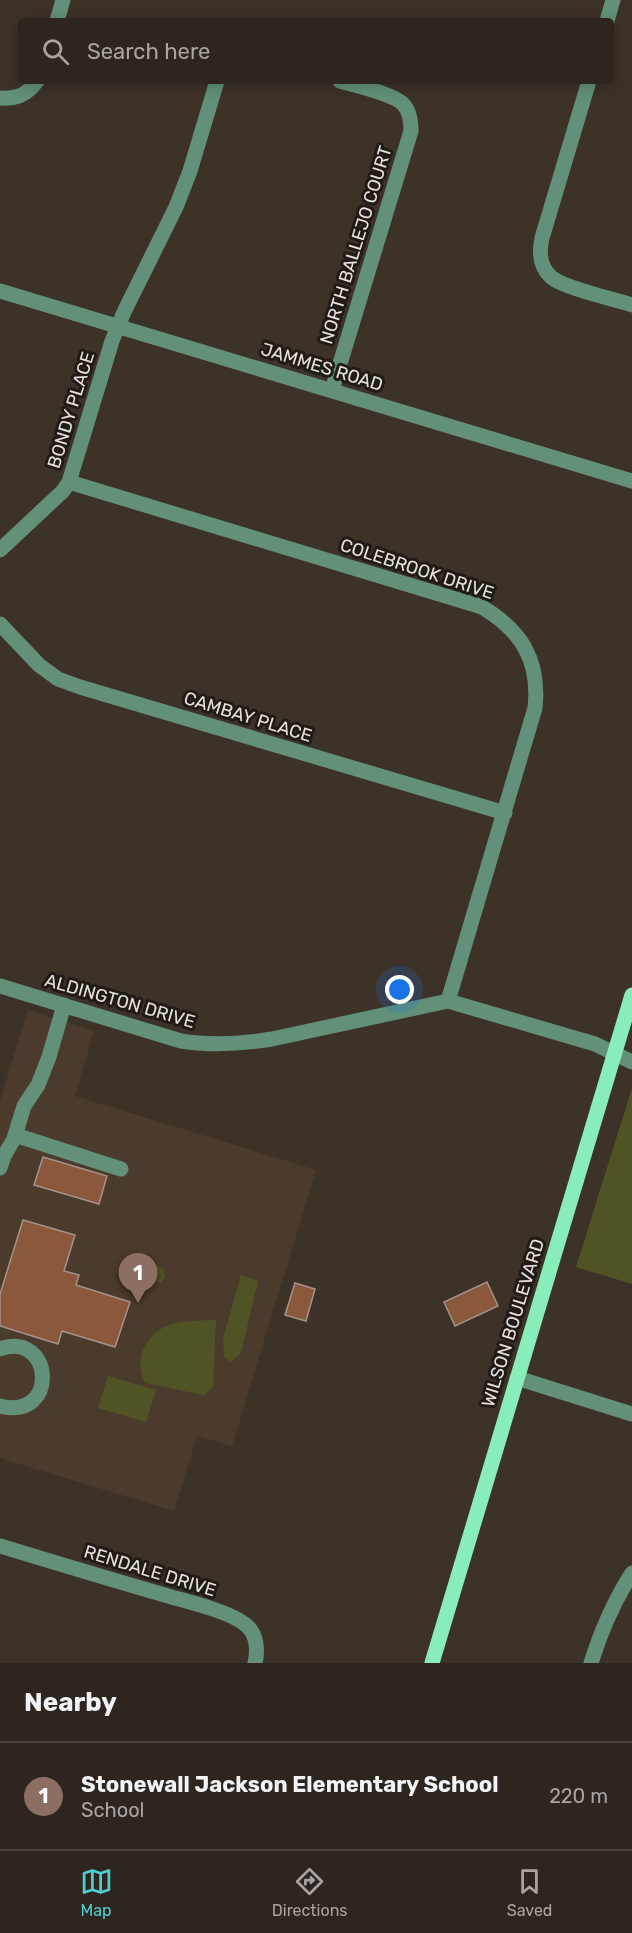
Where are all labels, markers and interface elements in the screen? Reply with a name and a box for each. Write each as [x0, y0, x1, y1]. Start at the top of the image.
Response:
search box [18, 18, 614, 84]
icon: search [39, 35, 72, 68]
text: Search here [87, 38, 210, 65]
street label: NORTH BALLEJO COURT [315, 143, 397, 347]
street label: JAMMES ROAD [258, 338, 386, 396]
street label: BONDY PLACE [43, 349, 99, 471]
street label: COLEBROOK DRIVE [337, 534, 497, 604]
street label: CAMBAY PLACE [181, 687, 315, 747]
street label: ALDINGTON DRIVE [42, 969, 198, 1033]
your location [385, 975, 414, 1004]
street label: WILSON BOULEVARD [477, 1236, 549, 1410]
pin: 1 [118, 1254, 158, 1303]
street label: RENDALE DRIVE [81, 1540, 219, 1602]
text: Nearby [24, 1687, 117, 1718]
text: Stonewall Jackson Elementary School [81, 1771, 498, 1798]
text: 1 [39, 1784, 48, 1808]
text: 220 m [549, 1784, 608, 1808]
text: School [81, 1798, 144, 1822]
tab: Map [80, 1865, 113, 1920]
tab: Directions [272, 1865, 348, 1920]
tab: Saved [507, 1865, 552, 1920]

